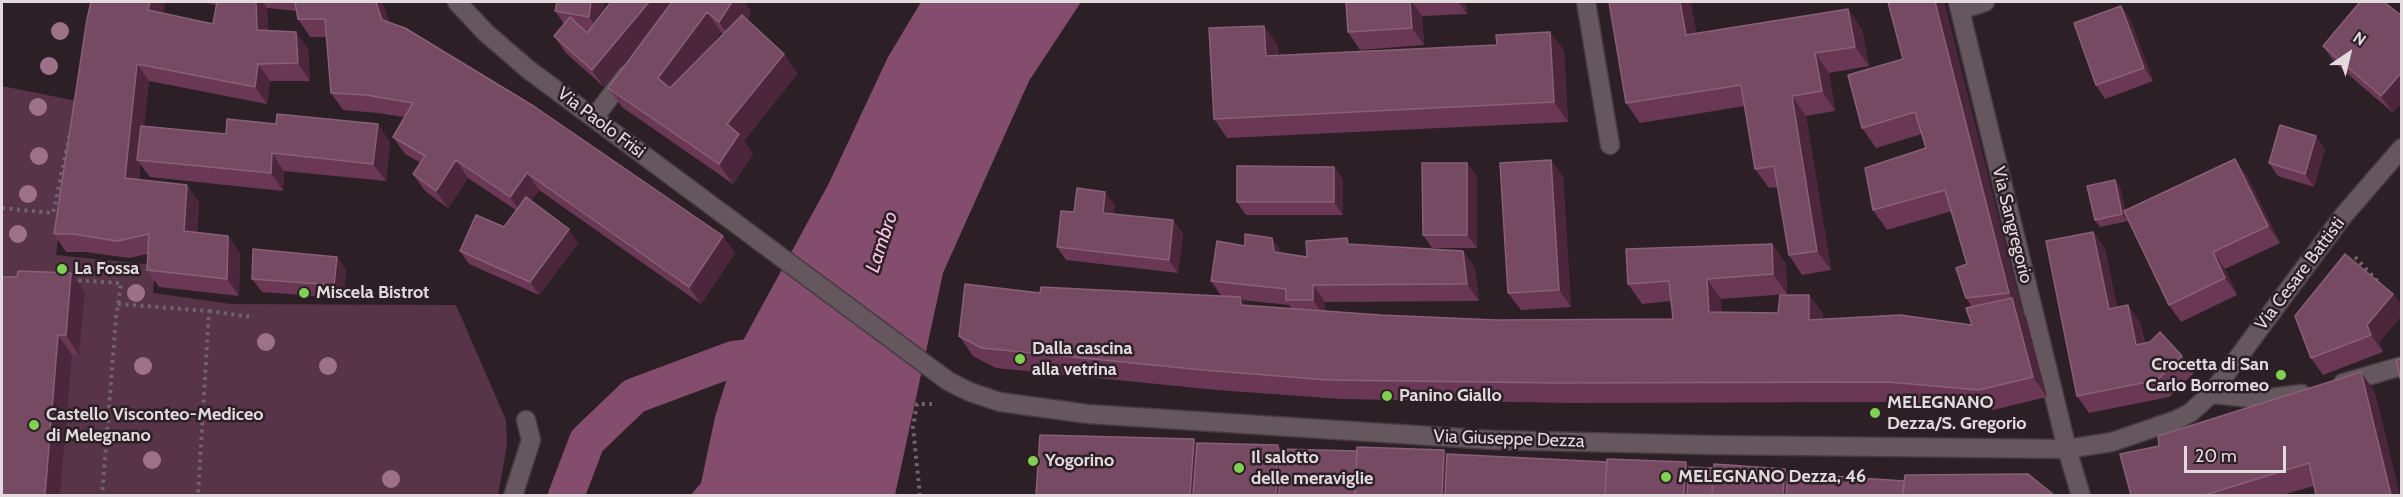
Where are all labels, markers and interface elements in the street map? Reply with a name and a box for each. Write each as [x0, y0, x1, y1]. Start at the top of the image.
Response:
north arrow [2319, 24, 2379, 84]
text: N [2350, 28, 2370, 50]
street label: Via Paolo Frisi [553, 83, 649, 163]
street label: Via Sangregorio [1987, 164, 2037, 286]
water label: Lambro [861, 208, 903, 276]
street label: Via Cesare Battisti [2251, 213, 2349, 335]
place label: La Fossa [74, 258, 139, 280]
marker: La Fossa [55, 262, 69, 276]
place label: Miscela Bistrot [316, 282, 429, 304]
marker: Miscela Bistrot [297, 286, 311, 300]
place label: Dalla cascina alla vetrina [1032, 338, 1132, 380]
marker: Dalla cascina alla vetrina [1013, 352, 1027, 366]
place label: Crocetta di San Carlo Borromeo [2146, 354, 2269, 397]
marker: Crocetta di San Carlo Borromeo [2274, 368, 2288, 382]
place label: Panino Giallo [1399, 385, 1502, 407]
marker: Panino Giallo [1380, 389, 1394, 403]
place label: MELEGNANO Dezza/S. Gregorio [1887, 392, 2027, 434]
place label: Castello Visconteo-Mediceo di Melegnano [46, 404, 263, 446]
marker: MELEGNANO Dezza/S. Gregorio [1868, 406, 1882, 420]
marker: Castello Visconteo-Mediceo di Melegnano [27, 418, 41, 432]
street label: Via Giuseppe Dezza [1433, 426, 1585, 452]
scale bar [2187, 434, 2289, 472]
text: 20 m [2195, 445, 2237, 467]
place label: Il salotto delle meraviglie [1251, 447, 1373, 490]
place label: Yogorino [1045, 450, 1114, 472]
marker: Yogorino [1026, 454, 1040, 468]
marker: Il salotto delle meraviglie [1232, 461, 1246, 475]
place label: MELEGNANO Dezza, 46 [1678, 466, 1866, 488]
marker: MELEGNANO Dezza, 46 [1659, 470, 1673, 484]

